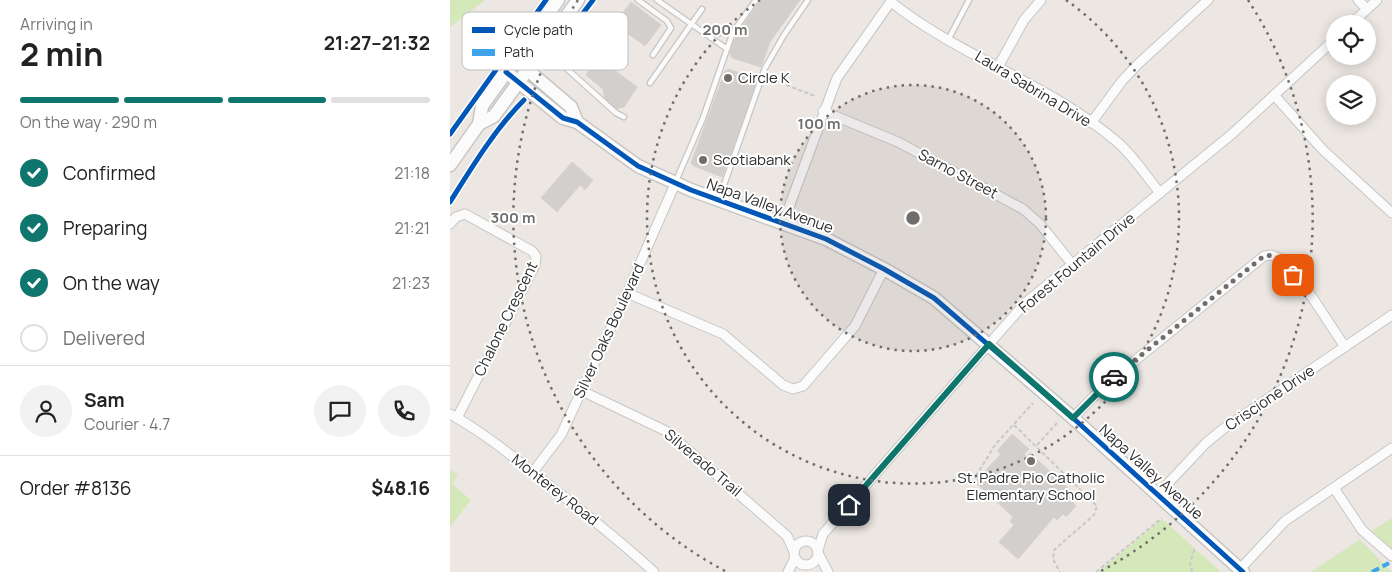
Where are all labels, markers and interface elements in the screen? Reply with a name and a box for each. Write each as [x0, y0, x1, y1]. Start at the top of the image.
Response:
legend [462, 12, 628, 70]
text: Arriving in [20, 13, 93, 35]
map controls [1326, 15, 1376, 125]
button: locate [1326, 15, 1376, 65]
text: 200 m [702, 19, 748, 40]
text: Cycle path [504, 20, 573, 39]
text: 21:27–21:32 [324, 30, 430, 56]
text: 2 min [20, 32, 103, 76]
text: Path [504, 42, 534, 61]
street label: Laura Sabrina Drive [971, 46, 1095, 132]
place label: Circle K [738, 67, 790, 88]
marker: Circle K [722, 72, 734, 84]
button: layers [1326, 75, 1376, 125]
text: On the way · 290 m [20, 111, 157, 133]
text: 100 m [798, 113, 840, 134]
street label: Sarno Street [915, 144, 1002, 203]
place label: Scotiabank [713, 149, 791, 170]
marker: Scotiabank [697, 154, 709, 166]
icon: check [20, 159, 48, 187]
text: Confirmed [63, 160, 156, 186]
text: 21:18 [394, 162, 430, 184]
street label: Napa Valley Avenue [704, 173, 837, 238]
text: 300 m [491, 207, 535, 228]
street label: Forest Fountain Drive [1014, 208, 1140, 318]
centre of rings [904, 209, 922, 227]
icon: check [20, 214, 48, 242]
text: Preparing [63, 215, 148, 241]
text: 21:21 [394, 217, 430, 239]
pin [1272, 254, 1314, 296]
street label: Chalone Crescent [469, 258, 542, 380]
street label: Silver Oaks Boulevard [568, 260, 649, 402]
icon: bag [1279, 261, 1307, 289]
icon: check [20, 269, 48, 297]
text: On the way [63, 270, 160, 296]
text: 21:23 [392, 272, 430, 294]
text: Delivered [63, 325, 145, 351]
courier [1089, 352, 1139, 402]
street label: Criscione Drive [1221, 360, 1319, 435]
icon: car [1100, 363, 1128, 391]
button: person [20, 385, 72, 437]
button: chat [314, 385, 366, 437]
button: phone [378, 385, 430, 437]
text: Sam [84, 387, 125, 413]
text: Courier · 4.7 [84, 413, 170, 435]
street label: Napa Valley Avenue [1095, 419, 1208, 524]
street label: Silverado Trail [660, 424, 747, 501]
street label: Monterey Road [507, 449, 603, 530]
marker: St. Padre Pio Catholic Elementary School [1025, 455, 1037, 467]
place label: St. Padre Pio Catholic Elementary School [957, 467, 1105, 505]
text: Order #8136 [20, 475, 132, 501]
text: $48.16 [371, 475, 430, 501]
pin [828, 484, 870, 526]
icon: home [835, 491, 863, 519]

